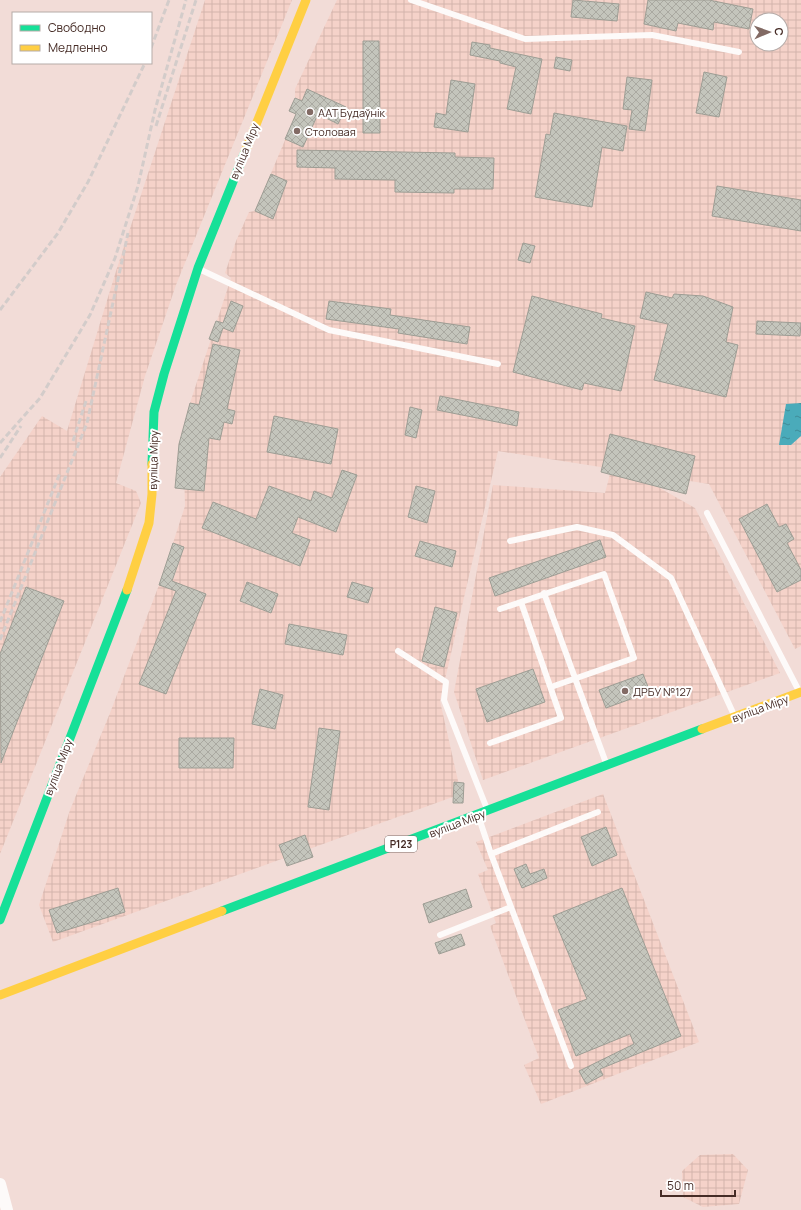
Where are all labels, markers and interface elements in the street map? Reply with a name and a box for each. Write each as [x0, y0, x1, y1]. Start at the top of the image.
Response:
legend [12, 12, 152, 64]
north arrow [749, 12, 789, 52]
text: Свободно [48, 19, 106, 36]
text: С [772, 27, 787, 36]
text: Медленно [48, 39, 108, 56]
place label: ААТ Будаўнік [318, 105, 386, 120]
marker: ААТ Будаўнік [305, 107, 315, 117]
street label: вуліца Міру [226, 120, 262, 181]
place label: Столовая [305, 124, 356, 139]
marker: Столовая [292, 126, 302, 136]
street label: вуліца Міру [145, 430, 161, 490]
place label: ДРБУ №127 [633, 684, 691, 699]
marker: ДРБУ №127 [620, 686, 630, 696]
street label: вуліца Міру [730, 691, 791, 725]
street label: вуліца Міру [40, 736, 76, 797]
street label: вуліца Міру [427, 805, 488, 841]
road number: Р123 [385, 836, 417, 852]
scale bar [661, 1172, 735, 1198]
text: 50 m [667, 1177, 694, 1194]

